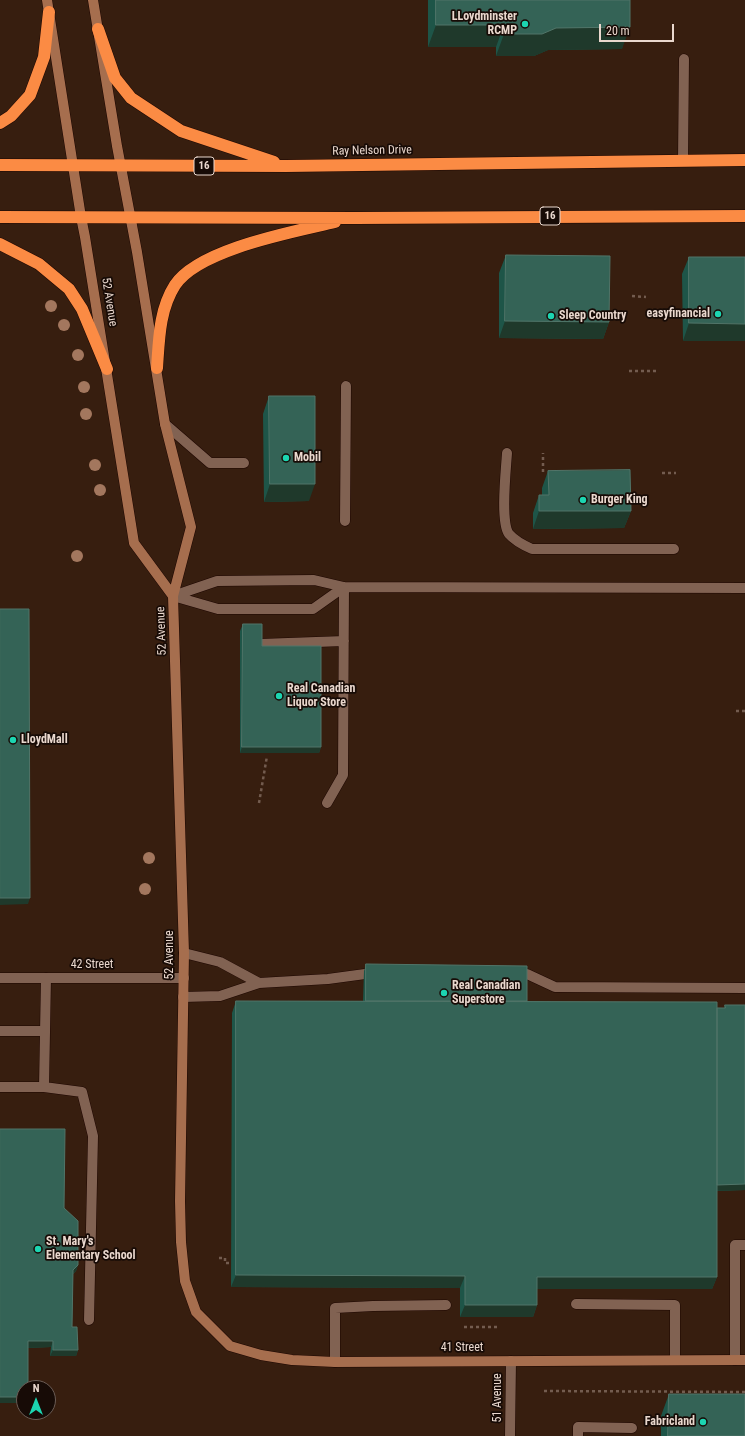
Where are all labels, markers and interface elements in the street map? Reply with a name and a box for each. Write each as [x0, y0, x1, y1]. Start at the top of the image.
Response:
place label: LLoydminster RCMP [452, 10, 517, 38]
scale bar [601, 16, 676, 42]
marker: LLoydminster RCMP [520, 19, 530, 29]
text: 20 m [606, 24, 630, 38]
street label: Ray Nelson Drive [332, 143, 412, 159]
road number: 16 [194, 157, 214, 175]
road number: 16 [540, 207, 560, 225]
street label: 52 Avenue [98, 277, 120, 327]
place label: easyfinancial [647, 307, 710, 321]
place label: Sleep Country [559, 309, 626, 323]
marker: easyfinancial [713, 309, 723, 319]
marker: Sleep Country [546, 311, 556, 321]
place label: Mobil [294, 451, 321, 465]
marker: Mobil [281, 453, 291, 463]
place label: Burger King [591, 493, 648, 507]
marker: Burger King [578, 495, 588, 505]
street label: 52 Avenue [154, 606, 170, 656]
place label: Real Canadian Liquor Store [287, 682, 355, 710]
marker: Real Canadian Liquor Store [274, 691, 284, 701]
place label: LloydMall [21, 733, 68, 747]
marker: LloydMall [8, 735, 18, 745]
street label: 52 Avenue [163, 930, 177, 980]
street label: 42 Street [71, 958, 113, 972]
place label: Real Canadian Superstore [452, 979, 520, 1007]
marker: Real Canadian Superstore [439, 988, 449, 998]
place label: St. Mary's Elementary School [46, 1235, 136, 1263]
marker: St. Mary's Elementary School [33, 1244, 43, 1254]
street label: 41 Street [441, 1341, 483, 1355]
street label: 51 Avenue [491, 1373, 505, 1423]
north arrow [16, 1380, 56, 1420]
text: N [33, 1382, 39, 1395]
place label: Fabricland [645, 1415, 695, 1429]
marker: Fabricland [698, 1417, 708, 1427]

